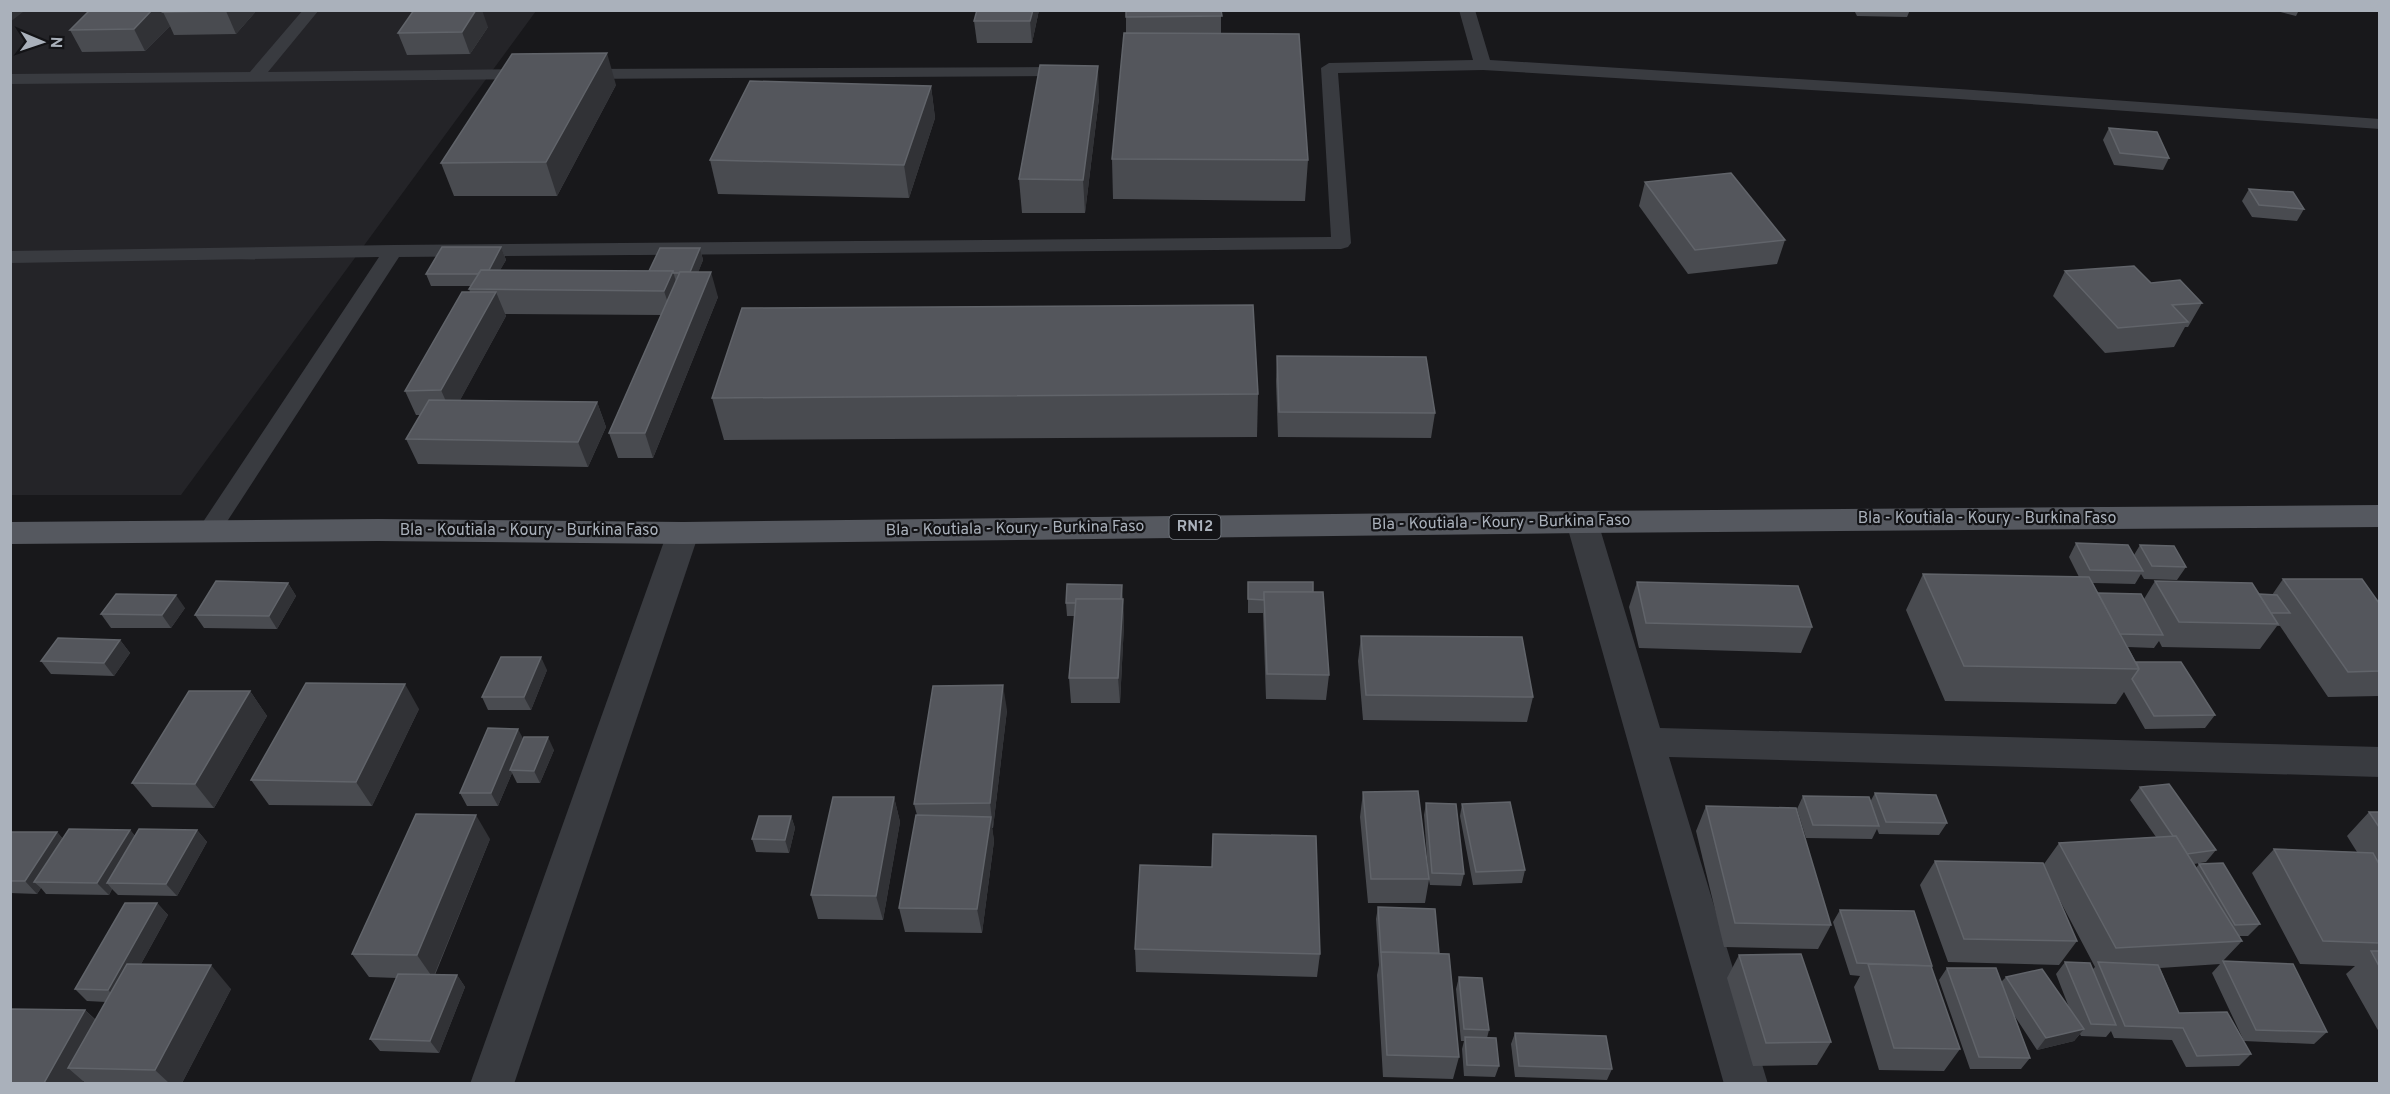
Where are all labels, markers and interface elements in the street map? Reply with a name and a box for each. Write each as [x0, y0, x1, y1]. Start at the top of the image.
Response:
north arrow [12, 12, 72, 72]
text: N [45, 36, 65, 49]
street label: Bla - Koutiala - Koury - Burkina Faso [1858, 509, 2116, 529]
street label: Bla - Koutiala - Koury - Burkina Faso [1371, 511, 1631, 535]
road number: RN12 [1170, 515, 1220, 539]
street label: Bla - Koutiala - Koury - Burkina Faso [885, 517, 1145, 541]
street label: Bla - Koutiala - Koury - Burkina Faso [400, 521, 658, 541]

